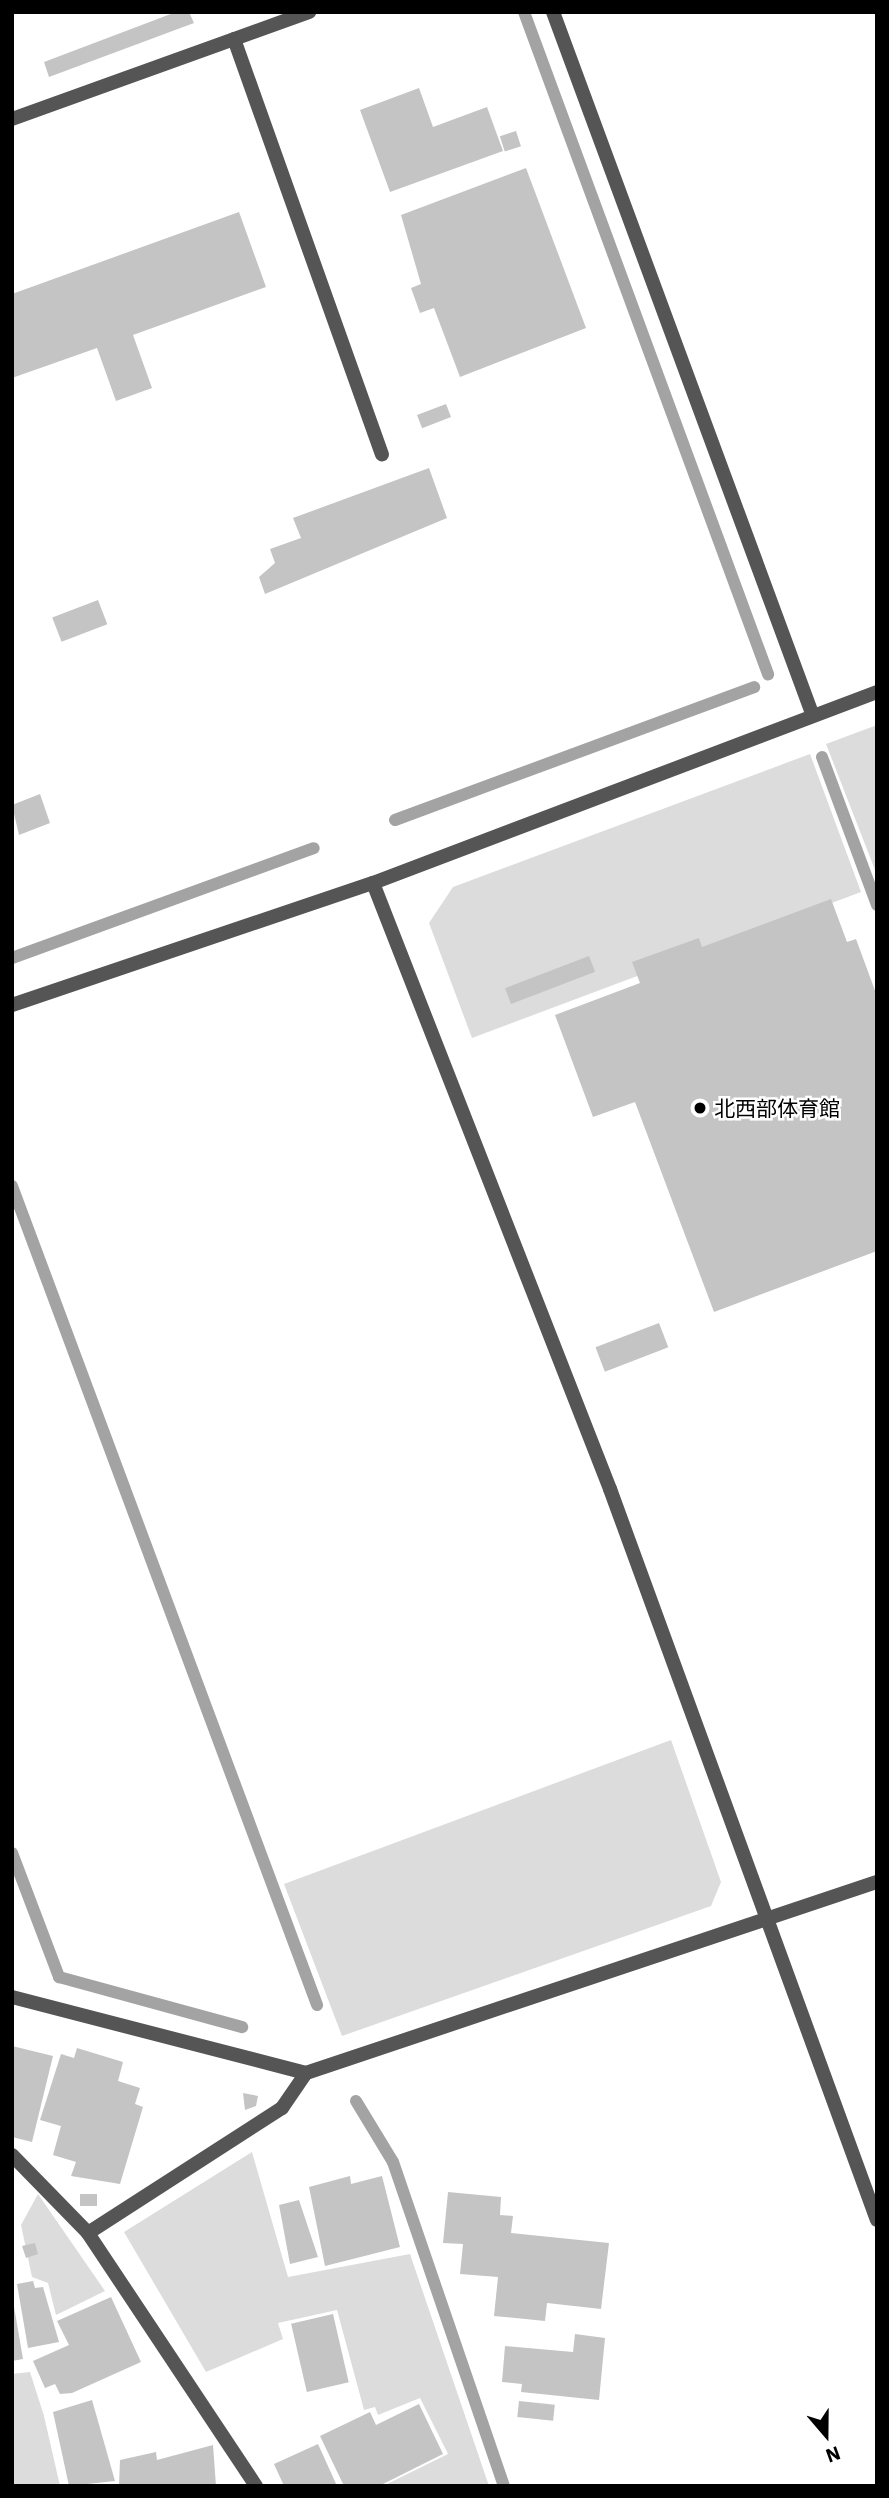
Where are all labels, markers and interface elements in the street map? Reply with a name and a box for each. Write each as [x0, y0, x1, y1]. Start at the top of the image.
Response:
place label: 北西部体育館 [714, 1095, 840, 1121]
marker: 北西部体育館 [692, 1100, 708, 1116]
north arrow [791, 2400, 861, 2470]
text: N [823, 2441, 844, 2468]

